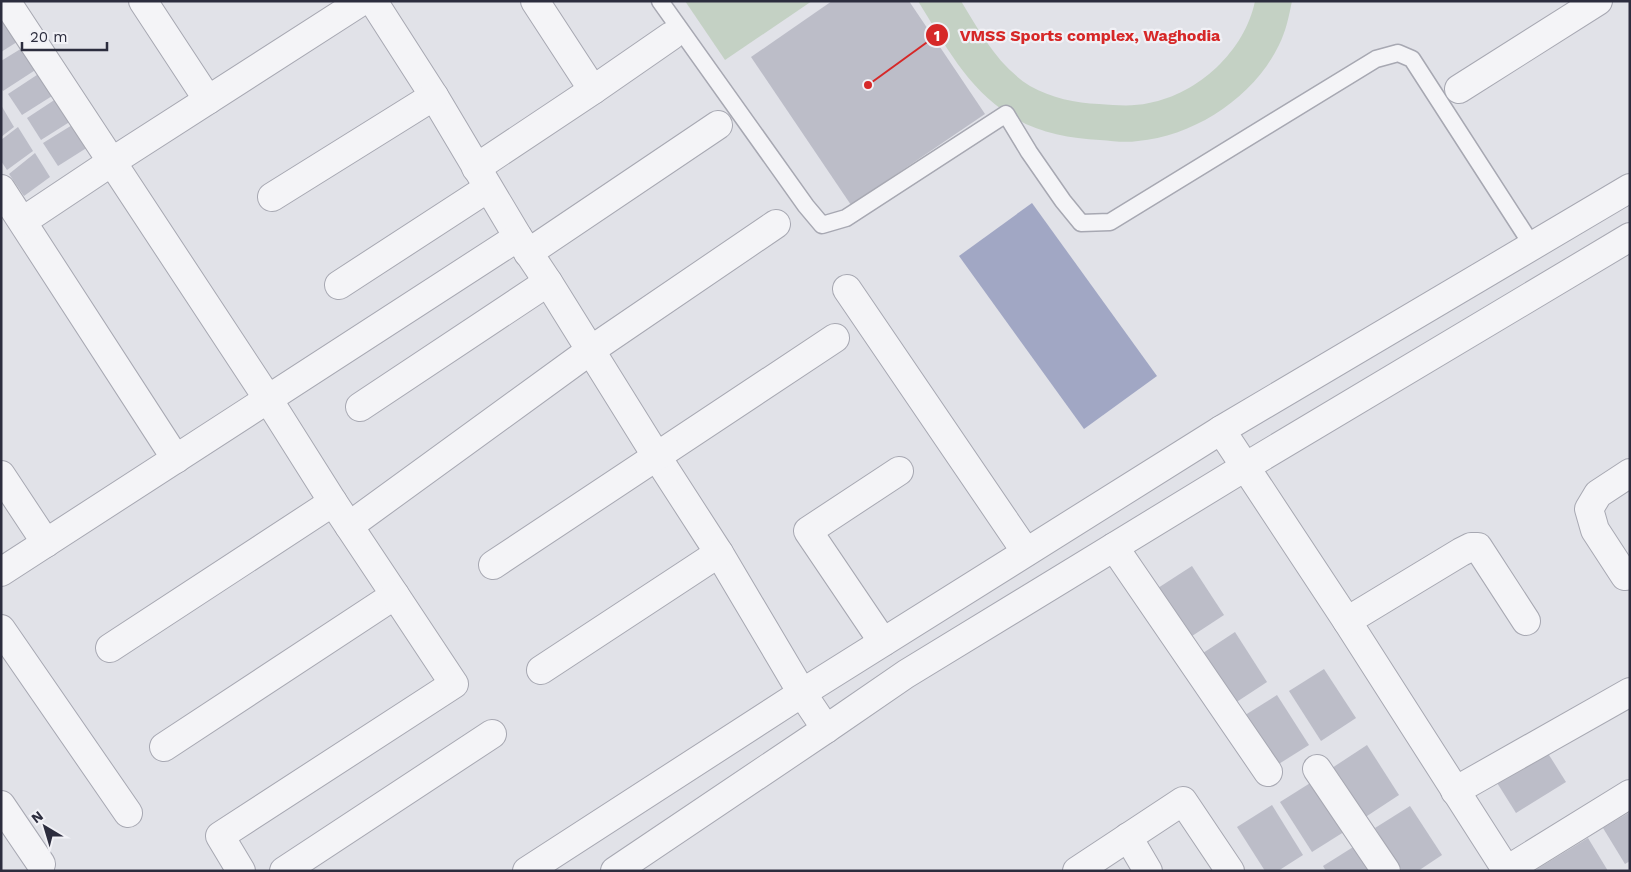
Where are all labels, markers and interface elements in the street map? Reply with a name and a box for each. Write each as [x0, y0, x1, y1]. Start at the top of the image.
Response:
scale bar [22, 20, 108, 52]
callout: VMSS Sports complex, Waghodia [924, 20, 1230, 51]
text: VMSS Sports complex, Waghodia [960, 26, 1221, 45]
text: 1 [934, 27, 940, 45]
text: 20 m [30, 28, 68, 46]
north arrow [20, 802, 70, 852]
text: N [28, 807, 46, 826]

